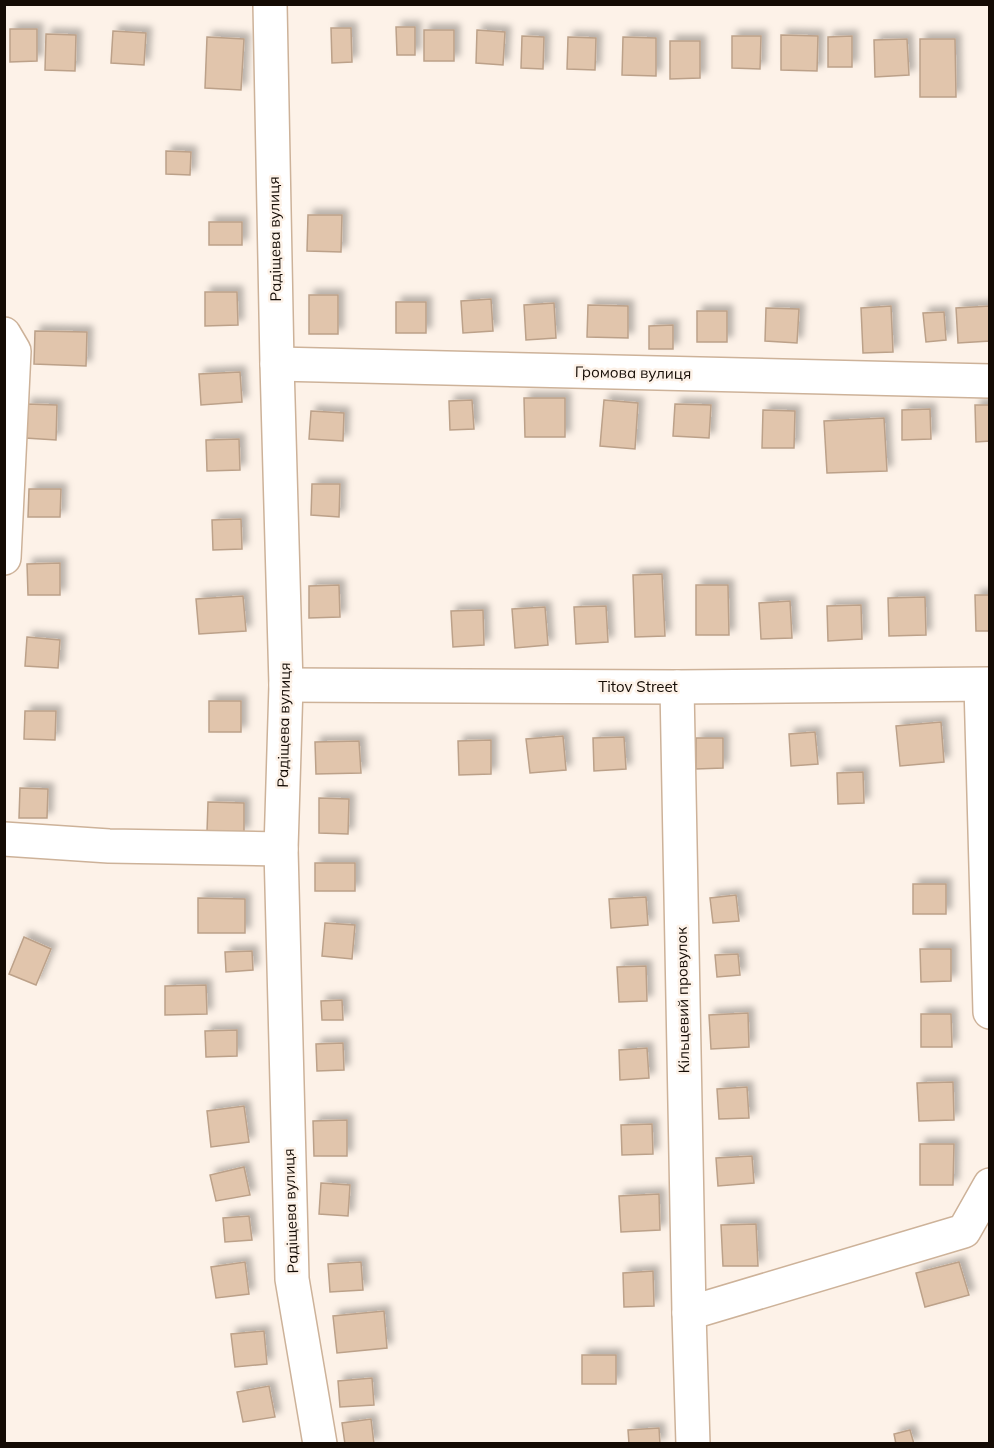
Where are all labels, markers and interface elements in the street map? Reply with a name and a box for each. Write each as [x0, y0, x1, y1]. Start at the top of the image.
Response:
street label: Радіщева вулиця [264, 176, 285, 302]
street label: Громова вулиця [575, 362, 691, 383]
street label: Радіщева вулиця [273, 662, 294, 788]
street label: Titov Street [598, 677, 678, 696]
street label: Кільцевий провулок [672, 926, 693, 1073]
street label: Радіщева вулиця [279, 1148, 302, 1274]

